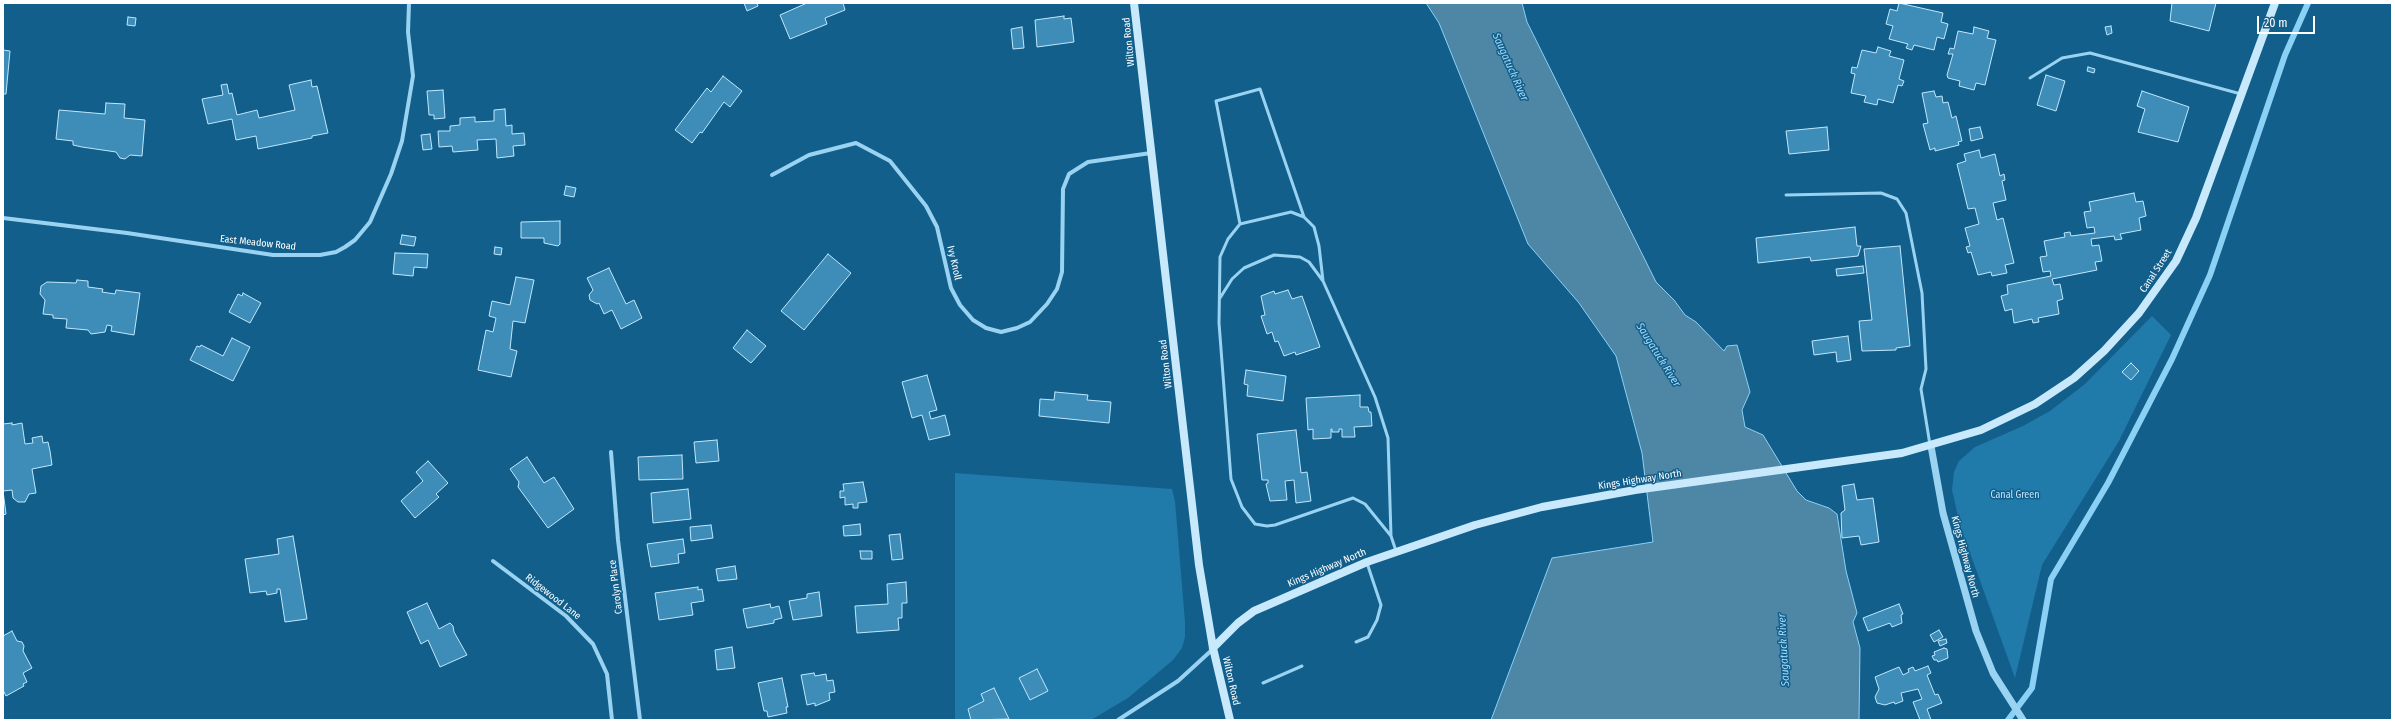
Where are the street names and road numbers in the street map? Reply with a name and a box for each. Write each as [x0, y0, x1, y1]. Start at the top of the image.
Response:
street label: Wilton Road [1120, 17, 1138, 67]
street label: East Meadow Road [219, 233, 297, 253]
street label: Ivy Knoll [944, 245, 964, 281]
street label: Canal Street [2137, 247, 2175, 295]
street label: Wilton Road [1157, 339, 1175, 389]
street label: Kings Highway North [1597, 467, 1683, 493]
street label: Kings Highway North [1948, 515, 1982, 599]
street label: Kings Highway North [1286, 546, 1368, 590]
street label: Carolyn Place [607, 559, 625, 615]
street label: Ridgewood Lane [523, 572, 583, 622]
street label: Wilton Road [1220, 656, 1242, 706]

